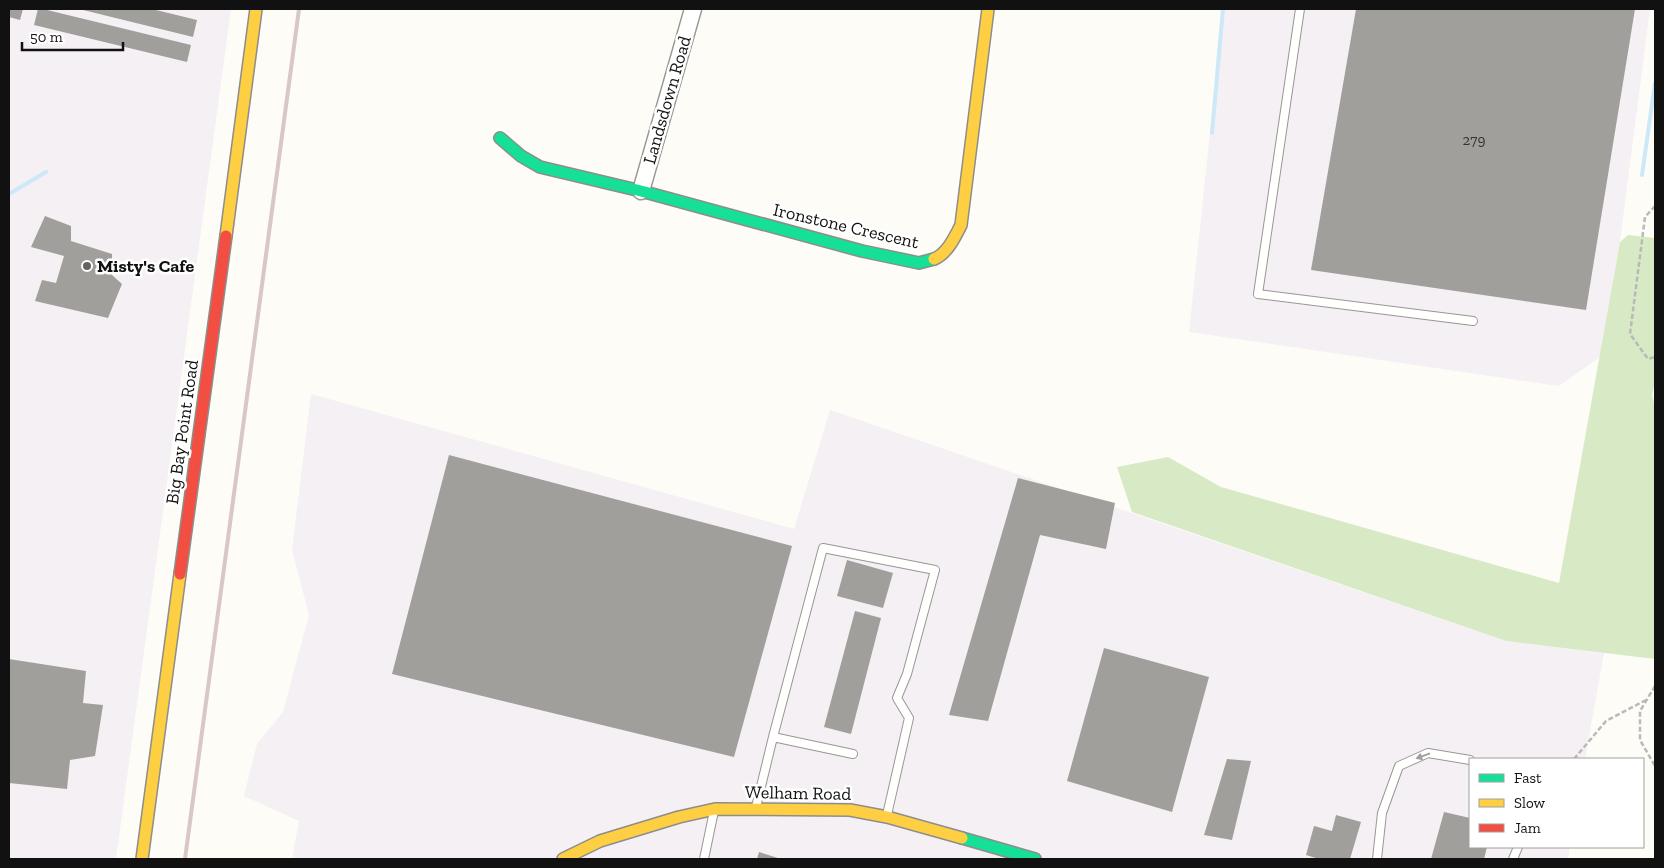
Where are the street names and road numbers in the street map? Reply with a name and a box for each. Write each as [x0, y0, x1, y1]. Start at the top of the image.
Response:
street label: Landsdown Road [638, 33, 696, 167]
street label: Ironstone Crescent [771, 199, 921, 254]
street label: Big Bay Point Road [161, 358, 203, 506]
street label: Welham Road [745, 781, 851, 805]

